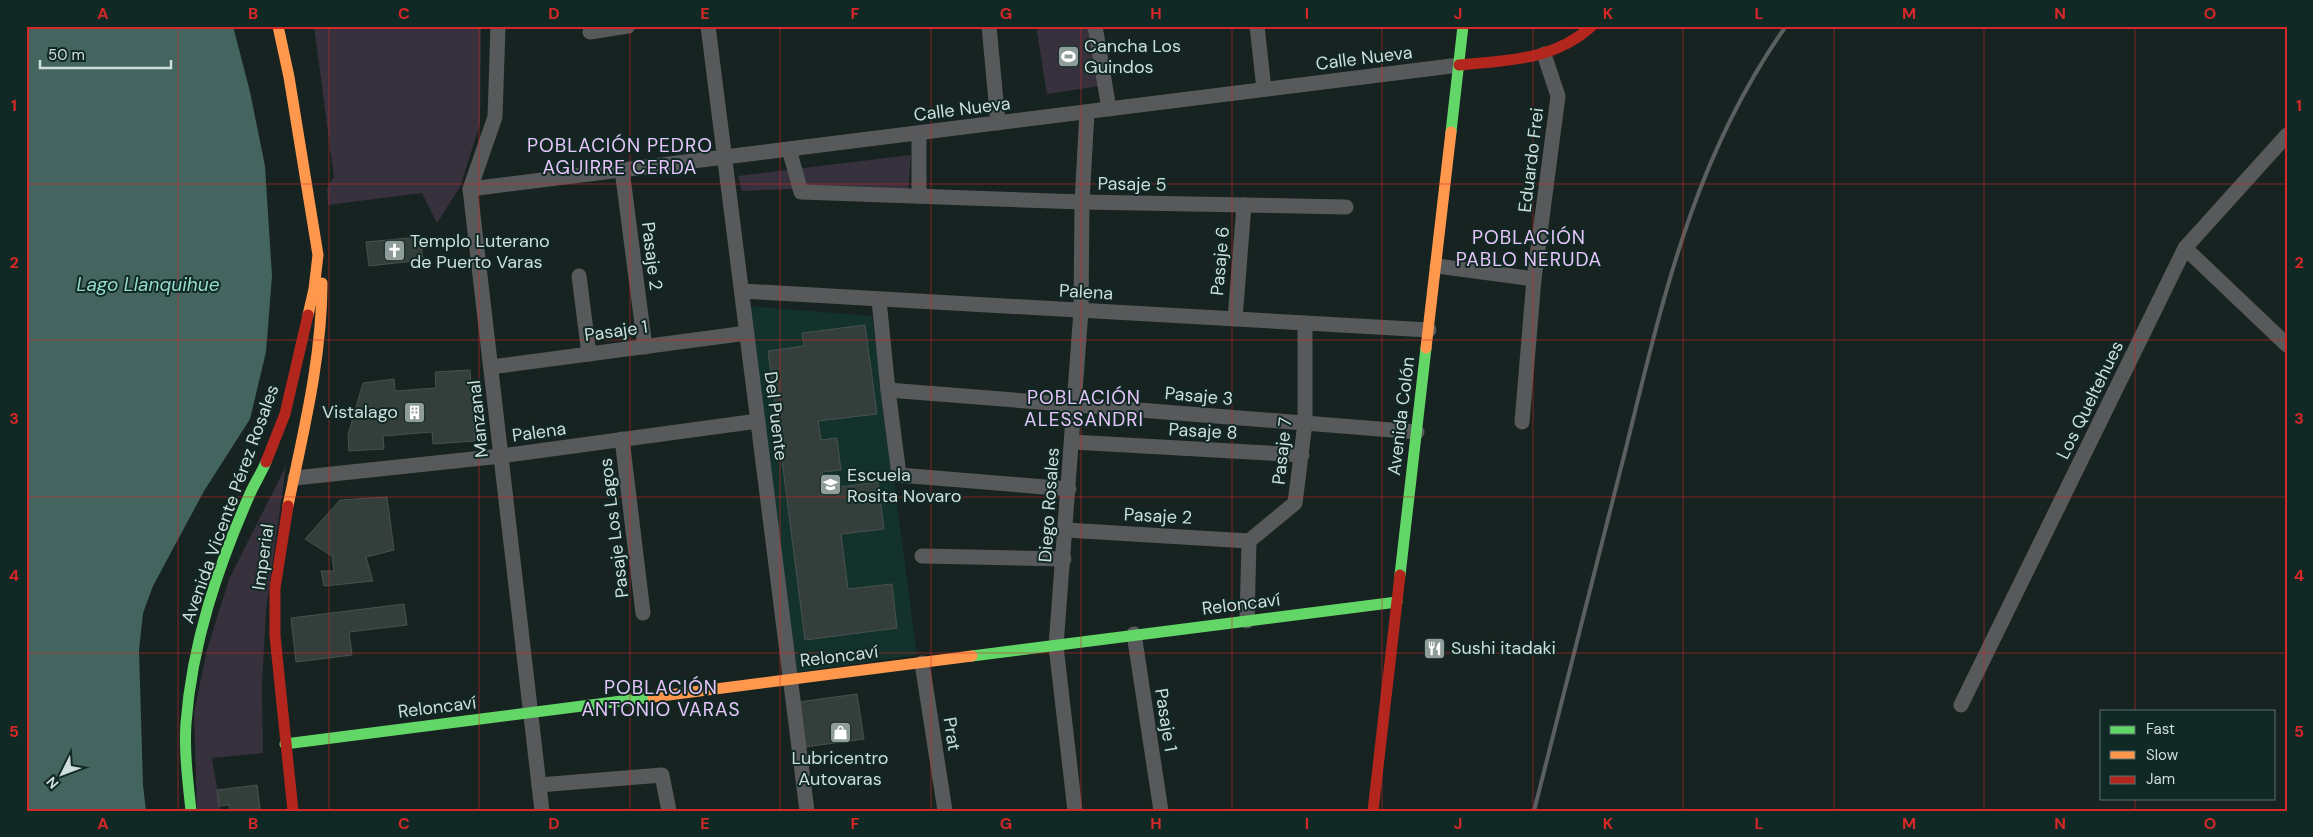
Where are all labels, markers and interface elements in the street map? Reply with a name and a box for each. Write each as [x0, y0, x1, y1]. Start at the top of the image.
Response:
text: A [97, 3, 109, 24]
text: B [248, 3, 258, 24]
text: C [398, 3, 410, 24]
text: D [548, 3, 560, 24]
text: E [700, 3, 710, 24]
text: F [851, 3, 860, 24]
text: G [1000, 3, 1012, 24]
text: H [1150, 3, 1162, 24]
text: I [1305, 3, 1309, 24]
text: J [1454, 3, 1462, 24]
text: K [1603, 3, 1614, 24]
text: L [1755, 3, 1764, 24]
text: M [1902, 3, 1916, 24]
text: N [2054, 3, 2066, 24]
text: O [2204, 3, 2216, 24]
place label: Cancha Los Guindos [1084, 34, 1181, 79]
scale bar [40, 38, 171, 70]
street label: Calle Nueva [1314, 40, 1414, 76]
sports icon: Cancha Los Guindos [1056, 44, 1080, 68]
text: 50 m [48, 45, 85, 65]
street label: Calle Nueva [912, 91, 1012, 127]
text: 1 [11, 95, 17, 116]
text: 1 [2296, 95, 2302, 116]
street label: Eduardo Frei [1513, 106, 1549, 214]
district label: POBLACIÓN PEDRO AGUIRRE CERDA [527, 133, 713, 180]
street label: Pasaje 5 [1097, 171, 1167, 197]
street label: Pasaje 2 [636, 221, 668, 291]
street label: Pasaje 6 [1205, 225, 1235, 297]
district label: POBLACIÓN PABLO NERUDA [1456, 225, 1602, 272]
place label: Templo Luterano de Puerto Varas [410, 229, 550, 274]
church icon: Templo Luterano de Puerto Varas [382, 239, 406, 263]
text: 2 [9, 252, 19, 273]
text: 2 [2294, 252, 2304, 273]
water label: Lago Llanquihue [76, 272, 220, 297]
street label: Palena [1058, 279, 1114, 305]
street label: Pasaje 1 [583, 315, 649, 347]
street label: Los Queltehues [2051, 337, 2129, 463]
street label: Avenida Colón [1382, 355, 1420, 477]
street label: Del Puente [759, 370, 793, 462]
street label: Manzanal [462, 379, 494, 459]
street label: Avenida Vicente Pérez Rosales [176, 381, 284, 627]
street label: Pasaje 3 [1164, 381, 1234, 411]
district label: POBLACIÓN ALESSANDRI [1024, 385, 1144, 432]
place label: Vistalago [322, 400, 398, 424]
building icon: Vistalago [402, 400, 426, 424]
text: 3 [9, 408, 19, 429]
text: 3 [2294, 408, 2304, 429]
street label: Palena [510, 416, 568, 448]
street label: Pasaje 7 [1267, 416, 1297, 486]
street label: Pasaje 8 [1168, 417, 1238, 445]
street label: Diego Rosales [1033, 447, 1065, 563]
street label: Pasaje Los Lagos [594, 457, 634, 599]
place label: Escuela Rosita Novaro [847, 463, 961, 508]
school or university icon: Escuela Rosita Novaro [819, 473, 843, 497]
street label: Pasaje 2 [1123, 502, 1193, 530]
street label: Imperial [246, 522, 280, 592]
text: 4 [9, 565, 19, 586]
text: 4 [2294, 565, 2304, 586]
street label: Reloncaví [1201, 587, 1281, 621]
restaurant icon: Sushi itadaki [1423, 636, 1447, 660]
place label: Sushi itadaki [1451, 636, 1556, 660]
street label: Reloncaví [799, 639, 879, 673]
district label: POBLACIÓN ANTONIO VARAS [581, 675, 741, 722]
street label: Pasaje 1 [1149, 687, 1183, 753]
street label: Reloncaví [397, 690, 477, 724]
legend [2100, 710, 2276, 800]
street label: Prat [938, 715, 966, 753]
text: Fast [2146, 719, 2175, 739]
text: 5 [9, 721, 19, 742]
shop icon: Lubricentro Autovaras [828, 721, 852, 745]
text: 5 [2294, 721, 2304, 742]
text: Slow [2146, 745, 2179, 765]
place label: Lubricentro Autovaras [792, 746, 888, 791]
north arrow [38, 750, 88, 800]
text: Jam [2146, 769, 2175, 789]
text: N [42, 773, 62, 793]
text: A [97, 813, 109, 834]
text: B [248, 813, 258, 834]
text: C [398, 813, 410, 834]
text: D [548, 813, 560, 834]
text: E [700, 813, 710, 834]
text: F [851, 813, 860, 834]
text: G [1000, 813, 1012, 834]
text: H [1150, 813, 1162, 834]
text: I [1305, 813, 1309, 834]
text: J [1454, 813, 1462, 834]
text: K [1603, 813, 1614, 834]
text: L [1755, 813, 1764, 834]
text: M [1902, 813, 1916, 834]
text: N [2054, 813, 2066, 834]
text: O [2204, 813, 2216, 834]

